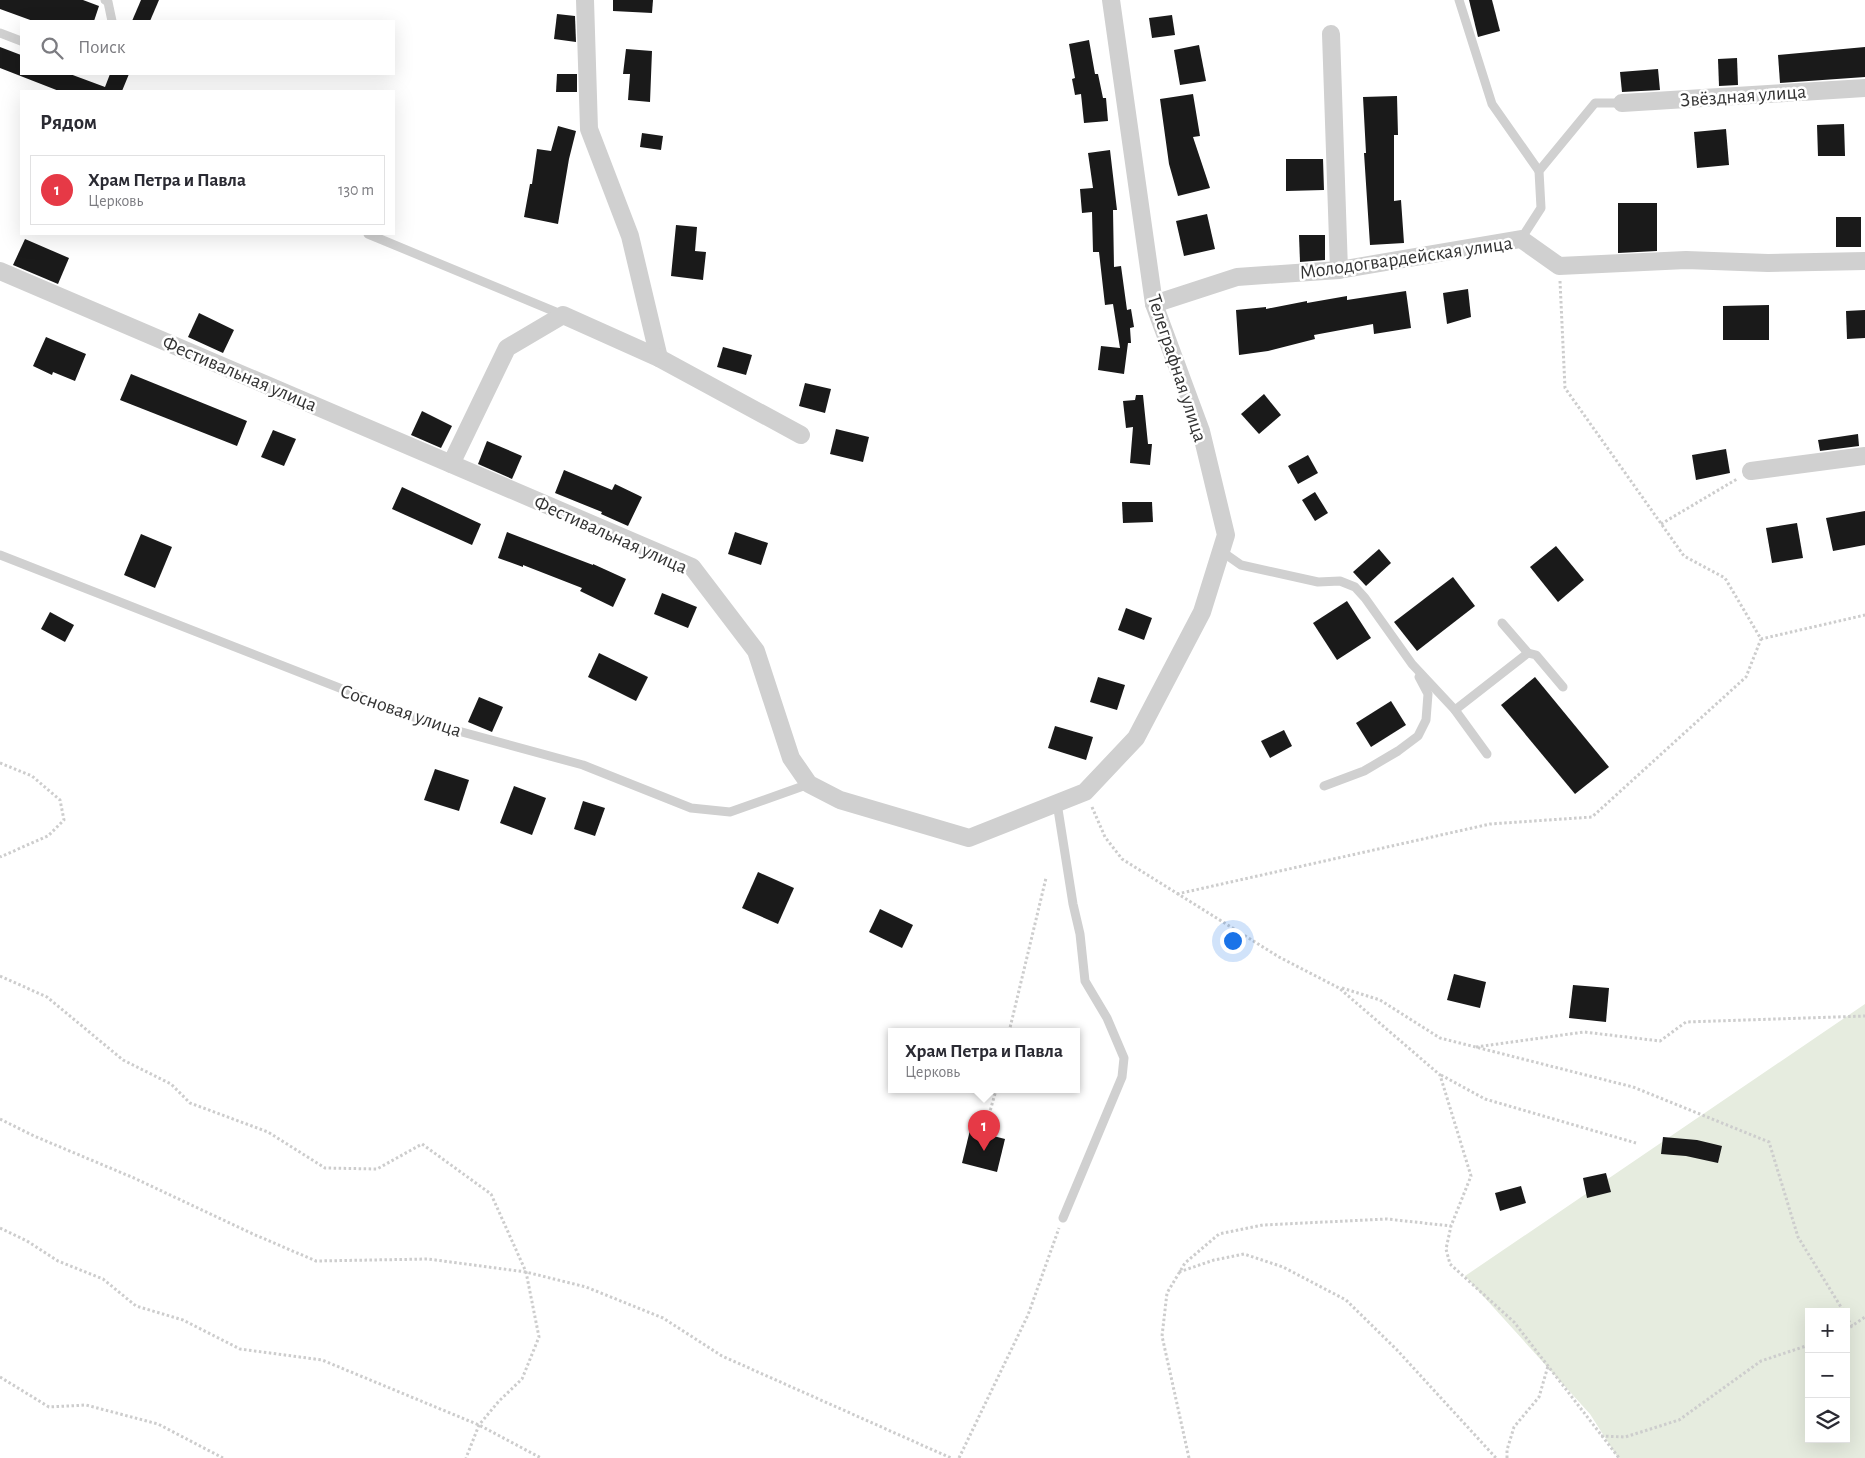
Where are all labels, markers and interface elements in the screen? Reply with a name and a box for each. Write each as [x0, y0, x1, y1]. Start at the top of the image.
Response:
search box [20, 20, 395, 75]
icon: search [38, 34, 66, 62]
text: Поиск [78, 38, 125, 57]
street label: Звёздная улица [1679, 82, 1807, 110]
text: Рядом [40, 112, 97, 133]
text: Храм Петра и Павла [88, 171, 246, 190]
text: 1 [54, 182, 60, 198]
text: 130 m [338, 182, 374, 198]
text: Церковь [88, 193, 143, 209]
street label: Молодогвардейская улица [1298, 233, 1514, 283]
street label: Телеграфная улица [1144, 292, 1210, 445]
street label: Фестивальная улица [160, 332, 320, 415]
street label: Фестивальная улица [531, 492, 690, 578]
street label: Сосновая улица [337, 681, 464, 741]
your location [1220, 928, 1246, 954]
popup [888, 1028, 1080, 1093]
text: Храм Петра и Павла [905, 1042, 1063, 1061]
text: Церковь [905, 1064, 960, 1080]
pin: 1 [968, 1110, 1000, 1151]
map controls [1805, 1308, 1850, 1443]
button: + [1805, 1308, 1850, 1353]
button: − [1805, 1353, 1850, 1398]
button: layers [1805, 1398, 1850, 1443]

